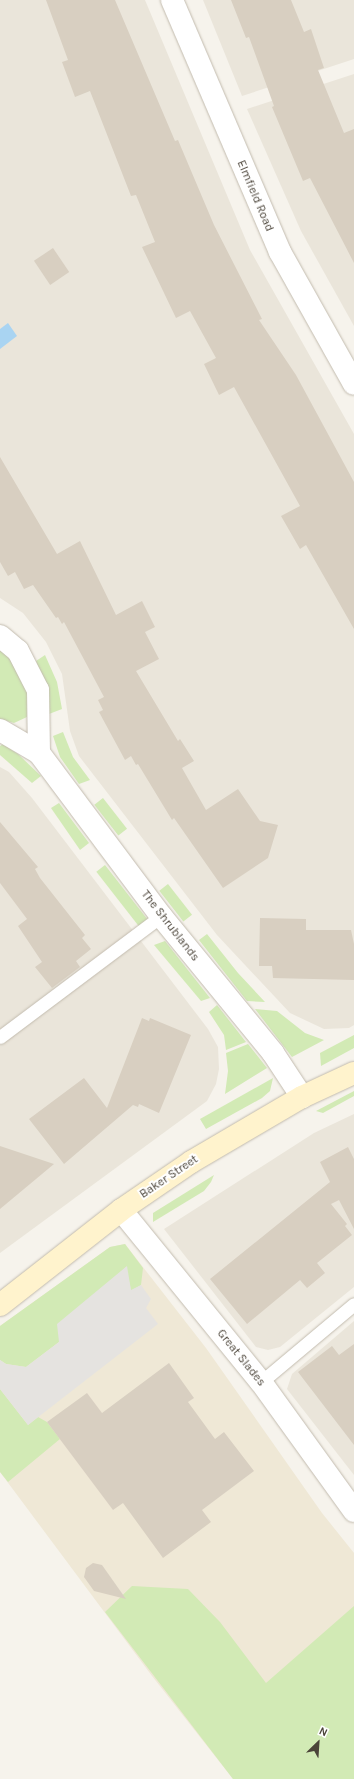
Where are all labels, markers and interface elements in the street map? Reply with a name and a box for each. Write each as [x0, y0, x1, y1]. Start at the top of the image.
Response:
street label: Elmfield Road [233, 158, 277, 234]
street label: The Shrublands [138, 888, 202, 964]
street label: Baker Street [137, 1152, 201, 1202]
street label: Great Slades [214, 1327, 268, 1389]
north arrow [298, 1723, 338, 1763]
text: N [317, 1724, 330, 1739]

